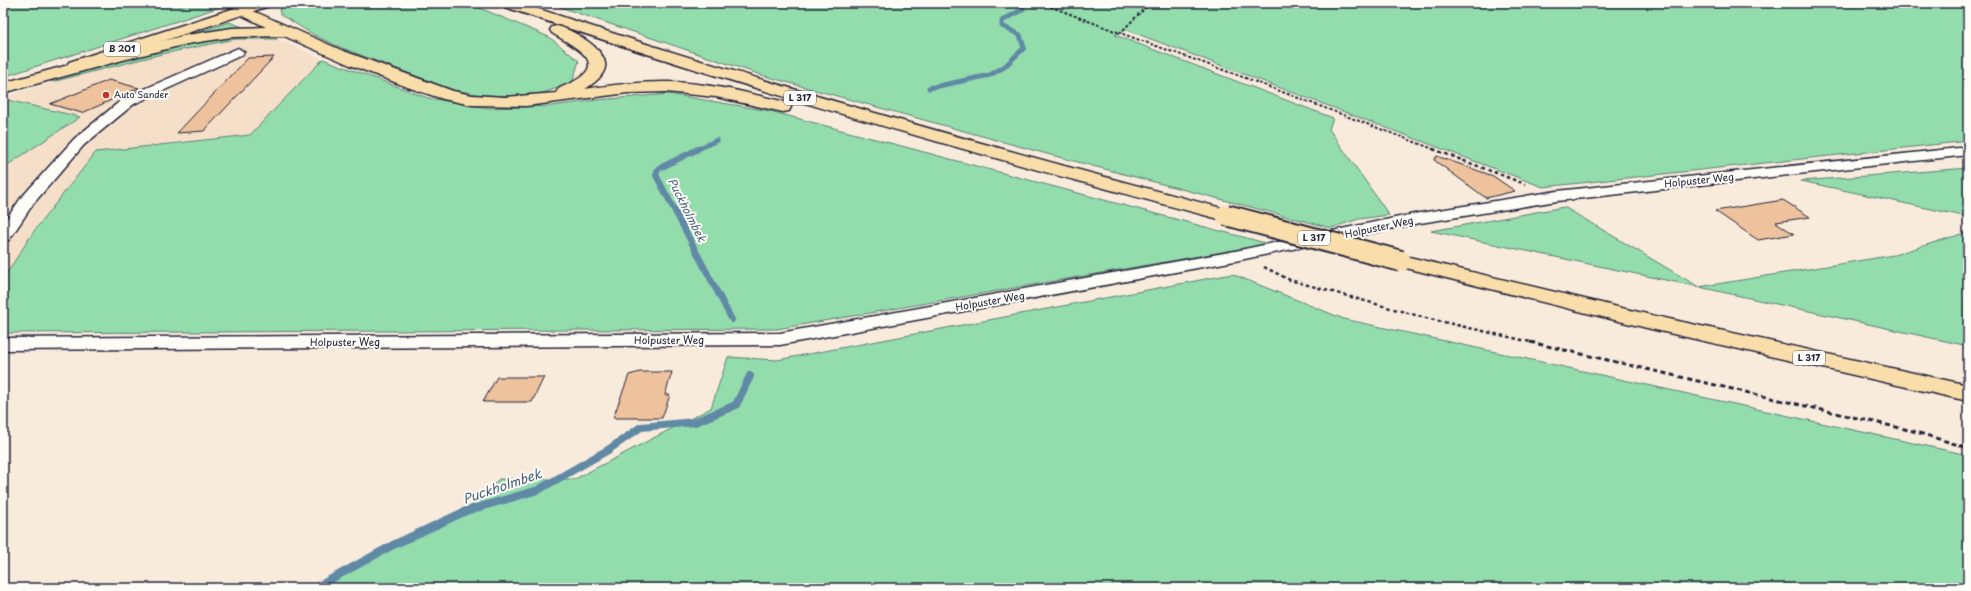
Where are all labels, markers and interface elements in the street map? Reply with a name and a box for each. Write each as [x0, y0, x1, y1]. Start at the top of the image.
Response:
road number: B 201 [104, 42, 140, 56]
place label: Auto Sander [114, 87, 169, 101]
marker: Auto Sander [101, 90, 111, 100]
road number: L 317 [784, 91, 816, 105]
street label: Holpuster Weg [1663, 168, 1735, 191]
water label: Puckholmbek [664, 175, 711, 246]
street label: Holpuster Weg [1343, 212, 1415, 241]
road number: L 317 [1298, 231, 1330, 245]
street label: Holpuster Weg [954, 287, 1026, 314]
street label: Holpuster Weg [634, 332, 704, 347]
street label: Holpuster Weg [310, 334, 380, 349]
road number: L 317 [1793, 351, 1825, 365]
water label: Puckholmbek [460, 463, 545, 508]

